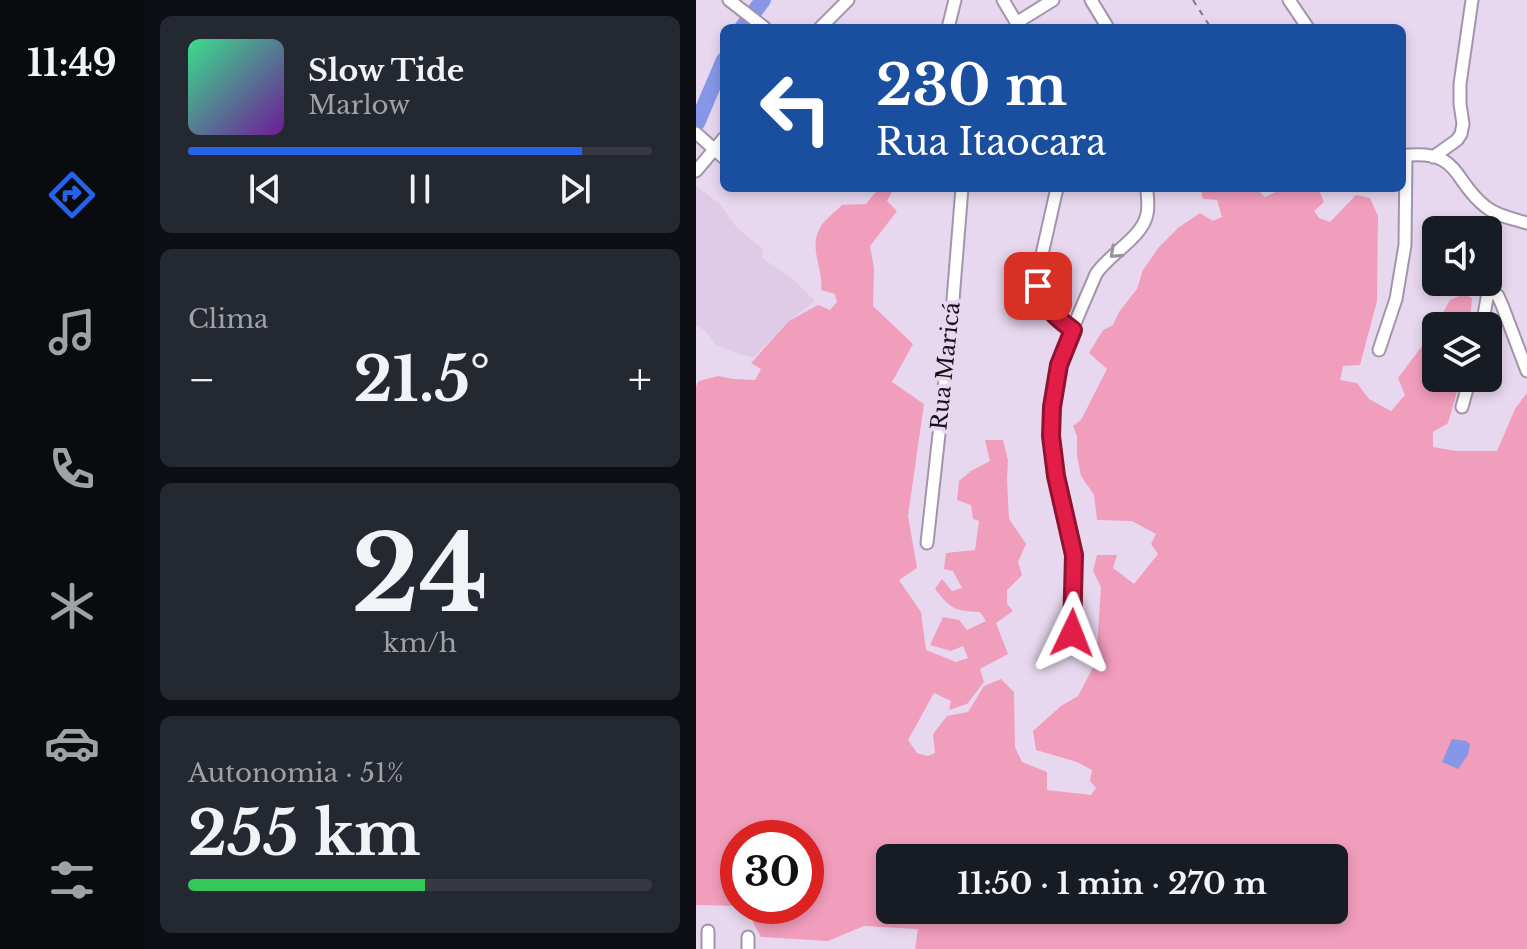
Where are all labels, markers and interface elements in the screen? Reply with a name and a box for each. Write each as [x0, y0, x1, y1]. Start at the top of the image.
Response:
text: 11:49 [27, 41, 117, 86]
text: 230 m [876, 51, 1067, 120]
text: Slow Tide [308, 52, 464, 89]
icon: left [744, 56, 848, 160]
text: Marlow [308, 89, 410, 121]
text: Rua Itaocara [876, 120, 1106, 165]
icon: directions [44, 167, 100, 223]
icon: previous [243, 167, 287, 211]
icon: pause [398, 167, 442, 211]
icon: next [553, 167, 597, 211]
map controls [1422, 216, 1502, 392]
button: sound [1422, 216, 1502, 296]
one-way arrow [1109, 244, 1124, 258]
pin [1004, 252, 1072, 320]
icon: arrive [1016, 264, 1060, 308]
street label: Rua Maricá [925, 300, 966, 431]
text: Clima [188, 303, 268, 335]
icon: music [44, 304, 100, 360]
button: layers [1422, 312, 1502, 392]
text: 21.5° [354, 343, 490, 417]
text: − [188, 352, 216, 407]
text: + [628, 352, 652, 407]
icon: phone [44, 441, 100, 497]
text: 24 [352, 510, 488, 639]
icon: climate [44, 578, 100, 634]
position arrow [1030, 591, 1114, 675]
text: km/h [383, 627, 457, 659]
icon: car [44, 715, 100, 771]
text: Autonomia · 51% [188, 757, 404, 789]
text: 255 km [188, 797, 421, 871]
speed limit sign: 30 [720, 820, 824, 924]
icon: filters [44, 852, 100, 908]
text: 11:50 · 1 min · 270 m [957, 865, 1267, 902]

